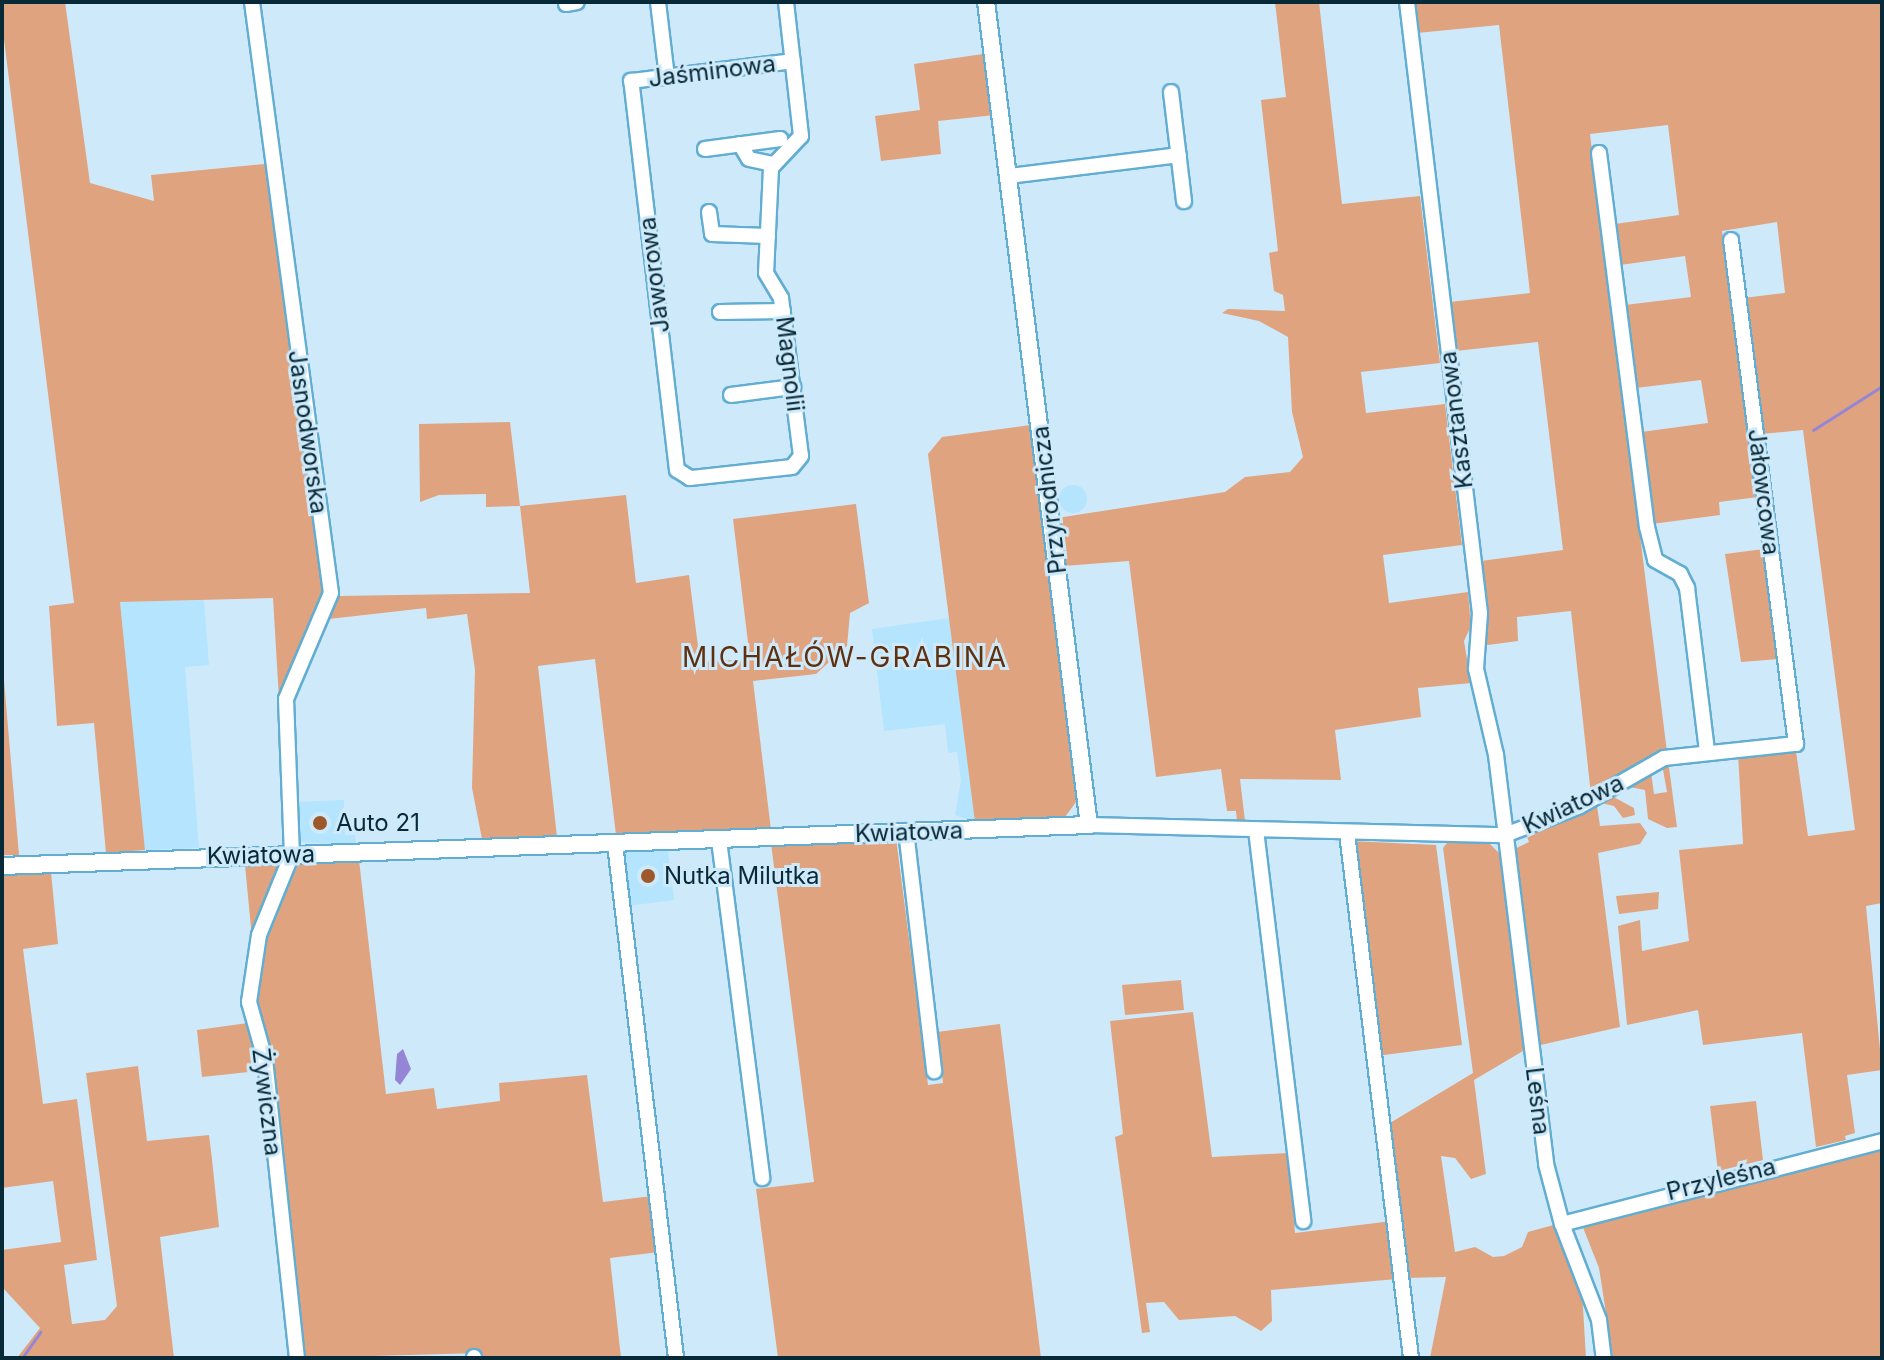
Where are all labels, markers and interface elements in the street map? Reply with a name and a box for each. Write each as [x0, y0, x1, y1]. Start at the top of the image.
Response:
street label: Jaśminowa [647, 49, 777, 93]
street label: Jaworowa [633, 215, 675, 335]
street label: Magnolii [770, 315, 810, 413]
street label: Jasnodworska [282, 348, 334, 516]
street label: Kasztanowa [1433, 350, 1479, 490]
street label: Przyrodnicza [1026, 424, 1072, 576]
street label: Jałowcowa [1742, 427, 1786, 557]
district label: MICHAŁÓW-GRABINA [682, 640, 1008, 674]
street label: Kwiatowa [1518, 768, 1628, 840]
place label: Auto 21 [336, 809, 420, 837]
marker: Auto 21 [311, 814, 329, 832]
street label: Kwiatowa [854, 816, 964, 848]
street label: Kwiatowa [207, 840, 315, 870]
place label: Nutka Milutka [664, 862, 820, 890]
marker: Nutka Milutka [639, 867, 657, 885]
street label: Żywiczna [246, 1046, 288, 1158]
street label: Leśna [1520, 1066, 1556, 1136]
street label: Przyleśna [1663, 1152, 1779, 1206]

